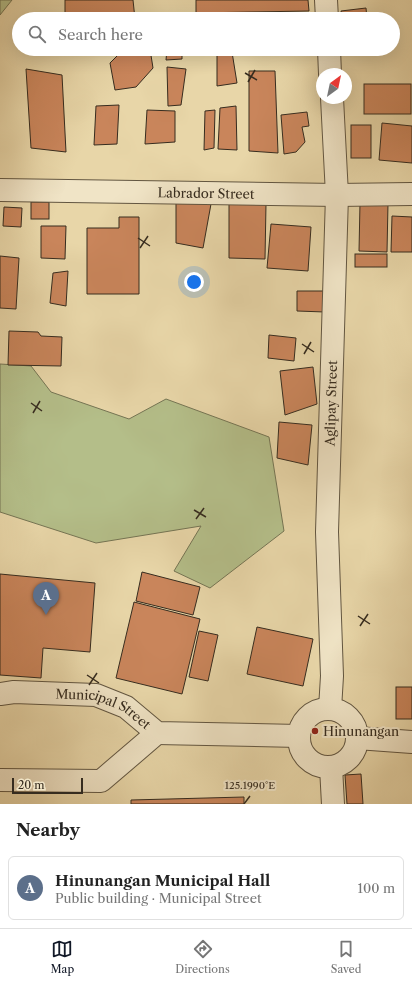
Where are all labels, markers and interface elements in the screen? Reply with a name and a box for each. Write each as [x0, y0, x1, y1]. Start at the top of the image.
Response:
search box [12, 12, 400, 56]
icon: search [26, 23, 48, 45]
text: Search here [58, 25, 143, 44]
north arrow [316, 68, 352, 104]
street label: Labrador Street [157, 184, 255, 202]
your location [184, 272, 204, 292]
street label: Aglipay Street [322, 360, 340, 447]
pin: A [33, 582, 59, 615]
street label: Municipal Street [55, 686, 154, 733]
place label: Hinunangan [323, 723, 399, 739]
marker: Hinunangan [310, 726, 320, 736]
scale bar [12, 776, 83, 795]
text: 20 m [18, 778, 44, 792]
text: 125.1990°E [225, 779, 275, 792]
text: Nearby [16, 820, 80, 840]
text: Hinunangan Municipal Hall [55, 871, 270, 890]
text: A [25, 880, 35, 896]
text: 100 m [357, 880, 395, 896]
text: Public building · Municipal Street [55, 890, 262, 906]
tab: Map [51, 938, 74, 976]
tab: Directions [175, 938, 230, 976]
tab: Saved [331, 938, 361, 976]

